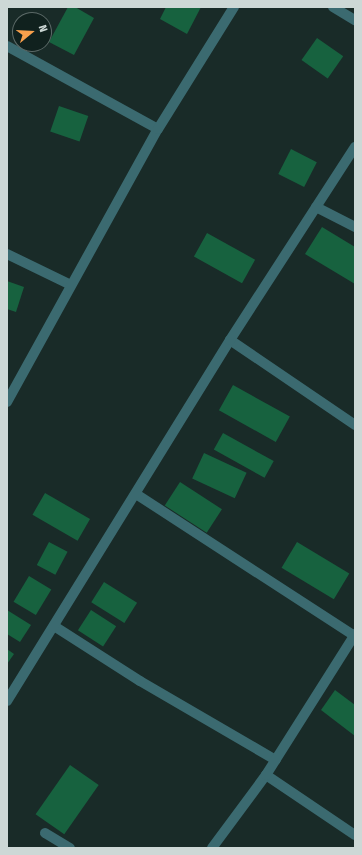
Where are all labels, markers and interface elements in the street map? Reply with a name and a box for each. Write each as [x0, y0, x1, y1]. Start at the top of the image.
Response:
north arrow [12, 12, 52, 52]
text: N [36, 23, 50, 34]

